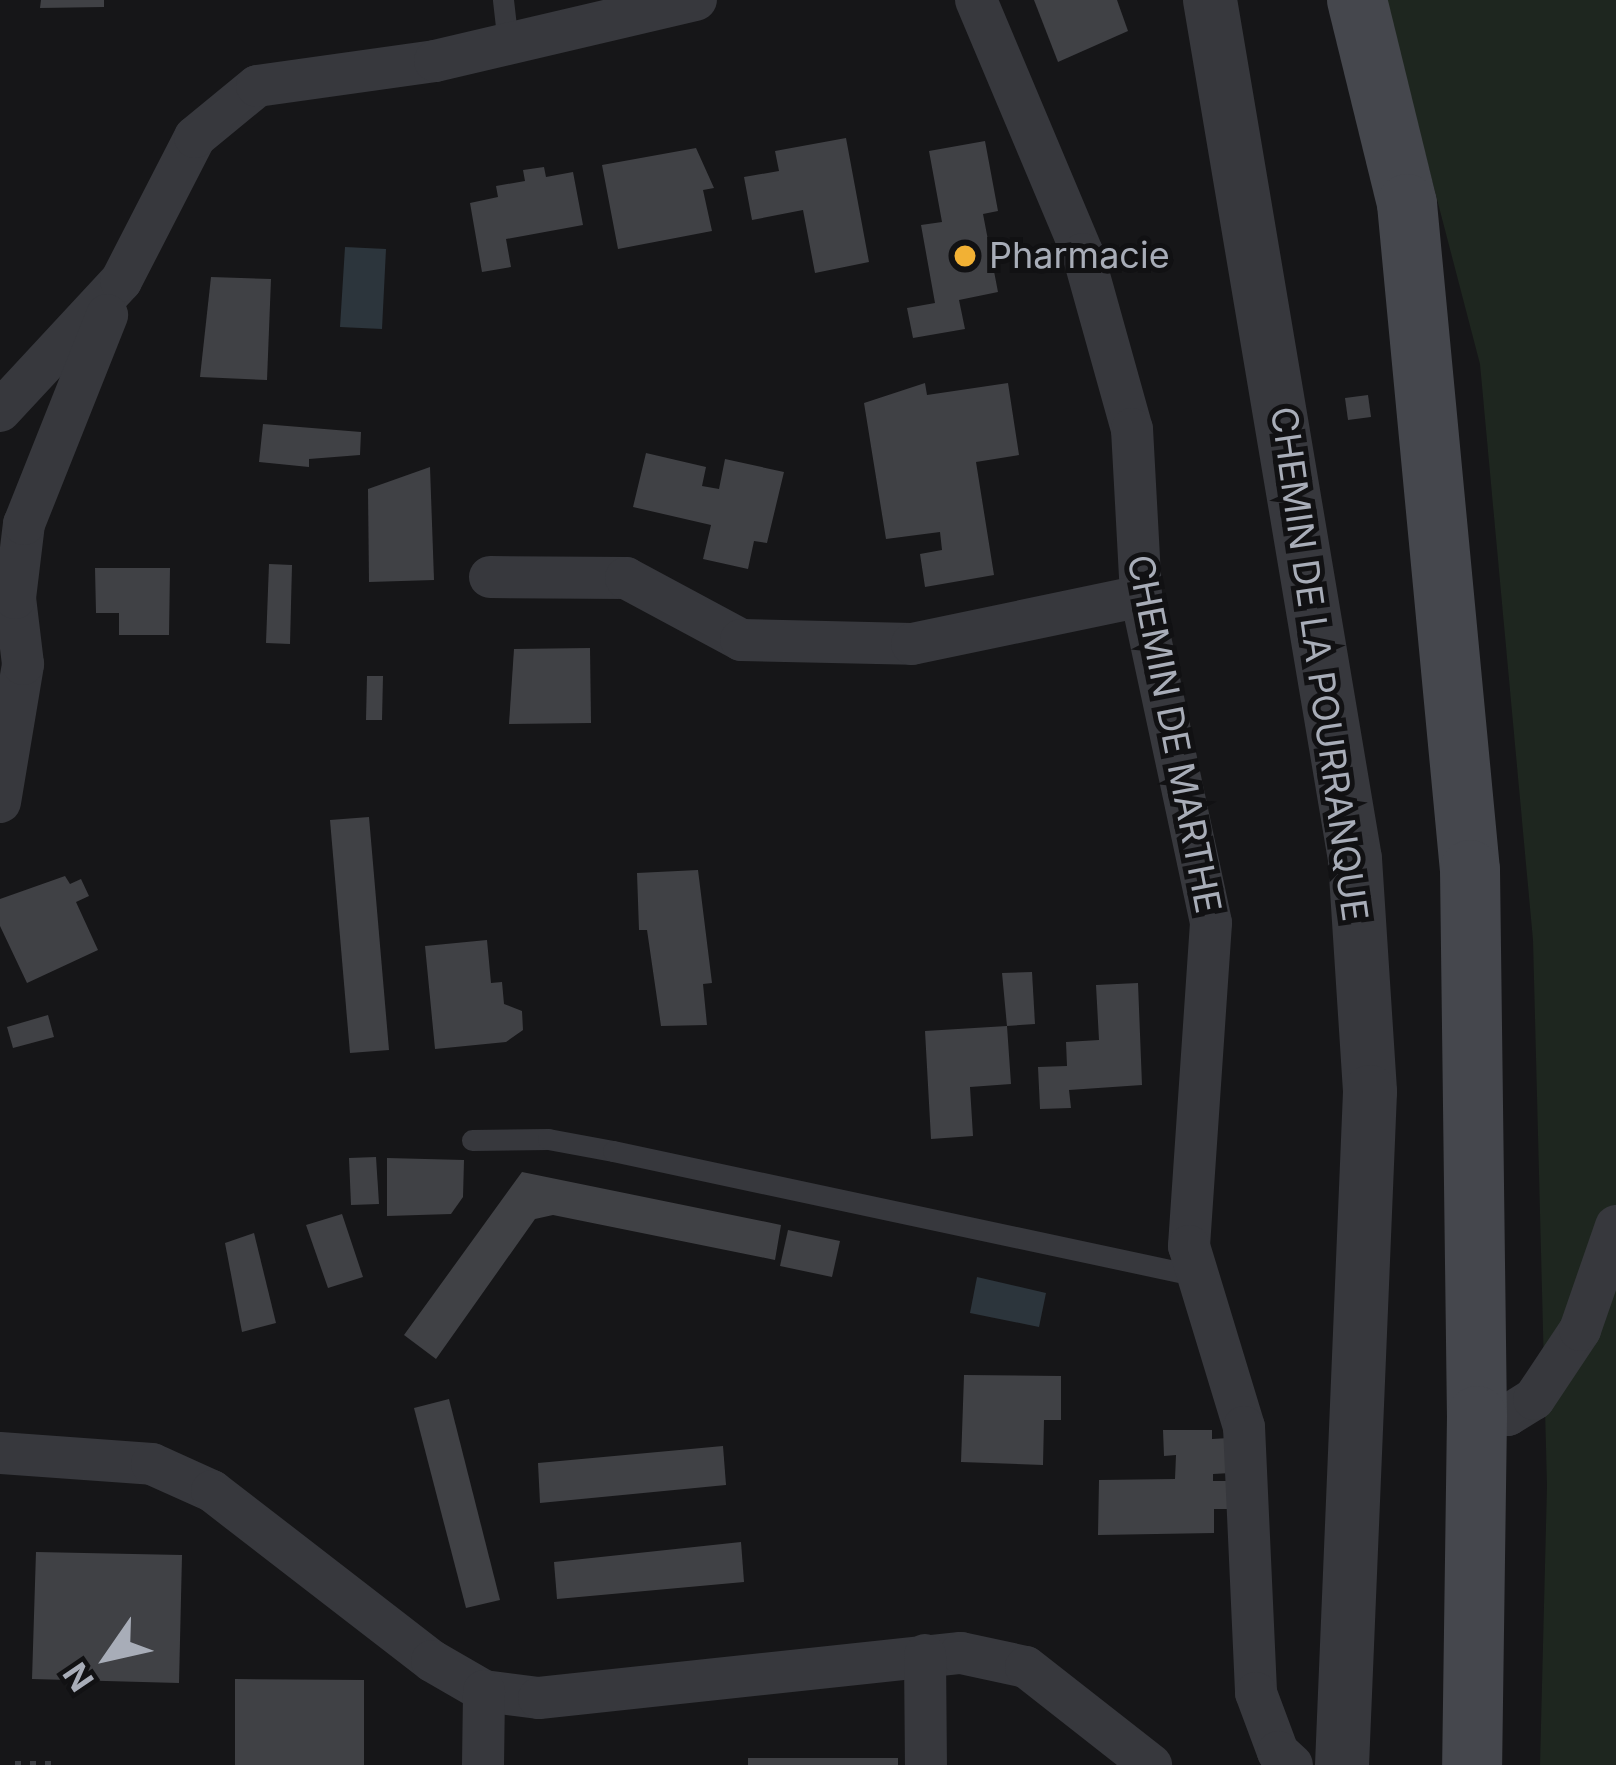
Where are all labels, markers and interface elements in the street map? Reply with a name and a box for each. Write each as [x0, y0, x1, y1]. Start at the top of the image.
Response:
place label: Pharmacie [989, 234, 1170, 278]
marker: Pharmacie [952, 243, 978, 269]
street label: CHEMIN DE LA POURRANQUE [1262, 404, 1376, 924]
street label: CHEMIN DE MARTHE [1118, 551, 1230, 917]
north arrow [48, 1597, 168, 1717]
text: N [55, 1656, 102, 1699]

